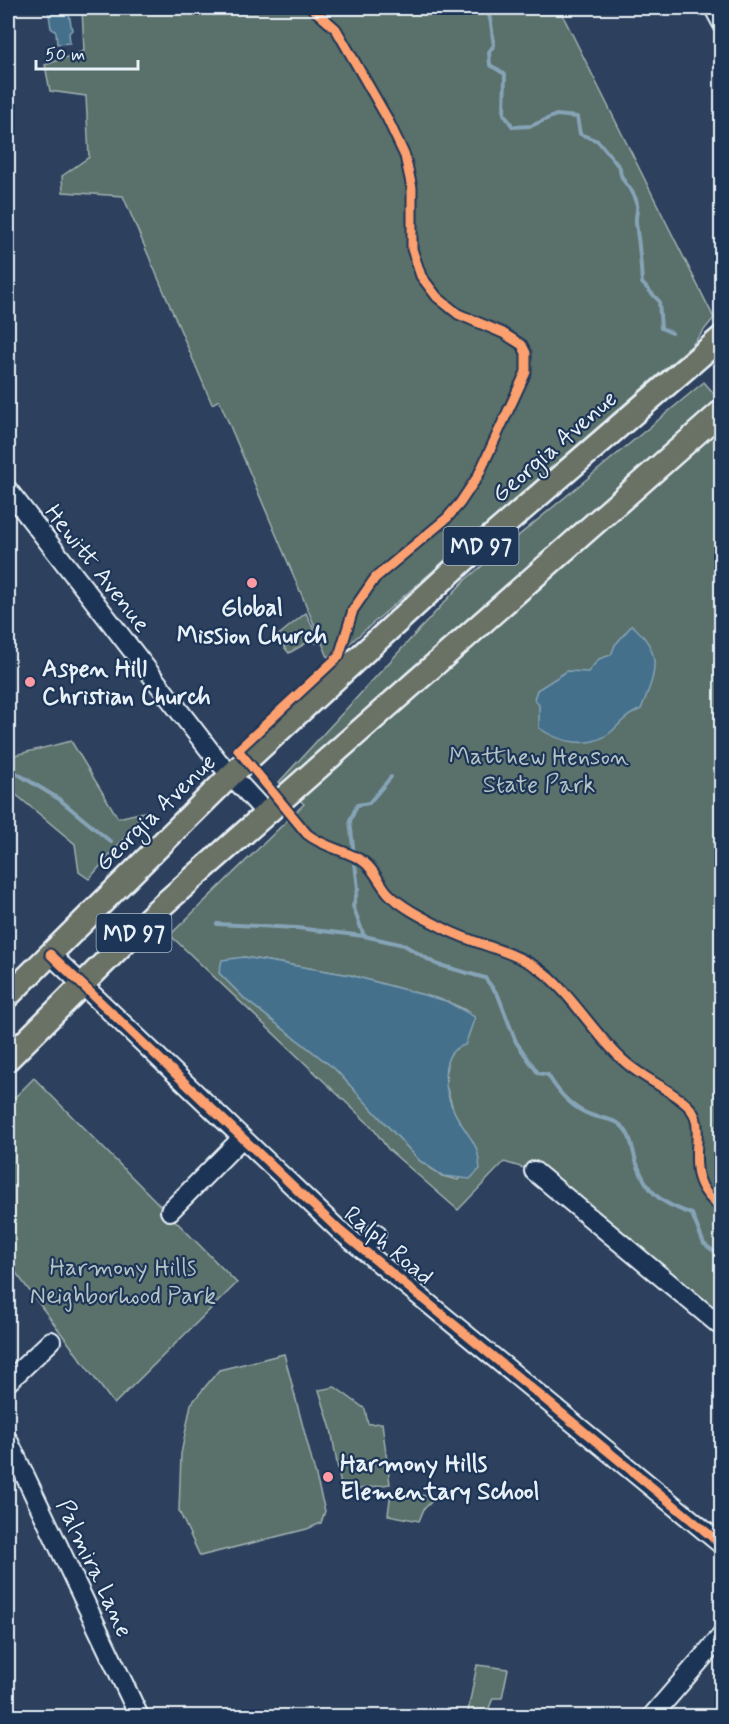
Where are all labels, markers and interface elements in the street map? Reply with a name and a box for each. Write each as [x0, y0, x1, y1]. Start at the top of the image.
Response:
scale bar [36, 33, 138, 71]
text: 50 m [45, 43, 85, 67]
street label: Georgia Avenue [486, 384, 626, 512]
street label: Hewitt Avenue [37, 498, 157, 640]
road number: MD 97 [444, 527, 518, 565]
marker: Global Mission Church [245, 576, 259, 590]
place label: Global Mission Church [177, 593, 327, 652]
place label: Aspen Hill Christian Church [42, 654, 211, 713]
marker: Aspen Hill Christian Church [23, 675, 37, 689]
park label: Matthew Henson State Park [449, 742, 629, 801]
street label: Georgia Avenue [89, 747, 225, 880]
road number: MD 97 [96, 914, 172, 952]
street label: Ralph Road [337, 1200, 439, 1293]
park label: Harmony Hills Neighborhood Park [30, 1253, 216, 1312]
place label: Harmony Hills Elementary School [340, 1449, 540, 1508]
marker: Harmony Hills Elementary School [321, 1470, 335, 1484]
street label: Palmira Lane [48, 1495, 139, 1643]

